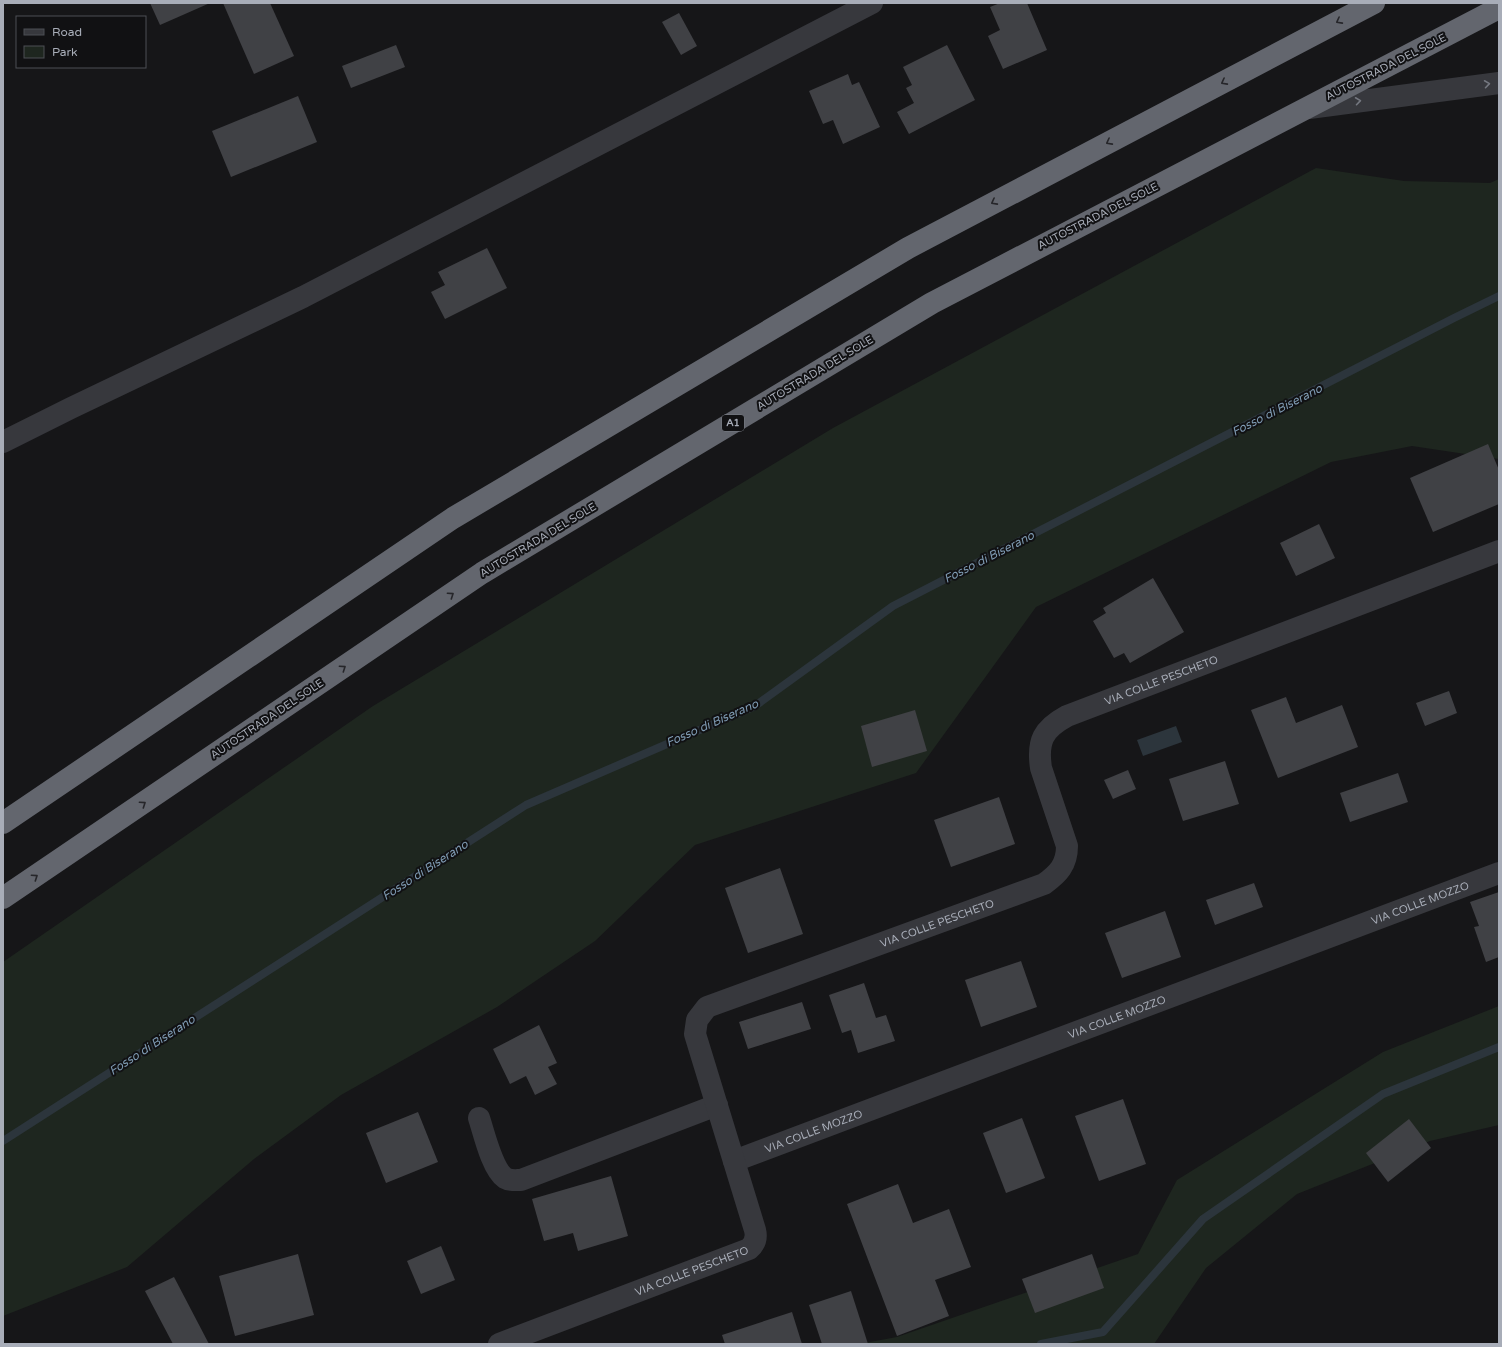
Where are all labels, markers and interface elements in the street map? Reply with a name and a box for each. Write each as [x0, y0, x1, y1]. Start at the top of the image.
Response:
legend [16, 16, 146, 68]
one-way arrow [1336, 16, 1344, 24]
text: Road [52, 25, 82, 39]
street label: AUTOSTRADA DEL SOLE [1324, 31, 1448, 103]
text: Park [52, 45, 78, 59]
one-way arrow [1221, 77, 1229, 84]
one-way arrow [1484, 80, 1490, 89]
one-way arrow [1355, 97, 1361, 106]
one-way arrow [1106, 137, 1113, 145]
street label: AUTOSTRADA DEL SOLE [1036, 180, 1160, 252]
one-way arrow [991, 198, 998, 205]
street label: AUTOSTRADA DEL SOLE [754, 333, 876, 413]
water label: Fosso di Biserano [1230, 381, 1325, 439]
road number: A1 [722, 415, 744, 431]
street label: AUTOSTRADA DEL SOLE [477, 500, 599, 580]
water label: Fosso di Biserano [942, 528, 1037, 586]
one-way arrow [447, 592, 454, 600]
street label: VIA COLLE PESCHETO [1103, 652, 1220, 708]
one-way arrow [339, 665, 346, 673]
street label: AUTOSTRADA DEL SOLE [208, 676, 326, 762]
water label: Fosso di Biserano [664, 696, 761, 750]
one-way arrow [139, 801, 146, 808]
water label: Fosso di Biserano [379, 837, 471, 903]
one-way arrow [31, 874, 38, 881]
street label: VIA COLLE MOZZO [1369, 878, 1471, 927]
street label: VIA COLLE PESCHETO [878, 896, 996, 950]
street label: VIA COLLE MOZZO [1066, 993, 1168, 1041]
water label: Fosso di Biserano [106, 1012, 198, 1078]
street label: VIA COLLE MOZZO [763, 1107, 864, 1155]
street label: VIA COLLE PESCHETO [633, 1243, 750, 1298]

